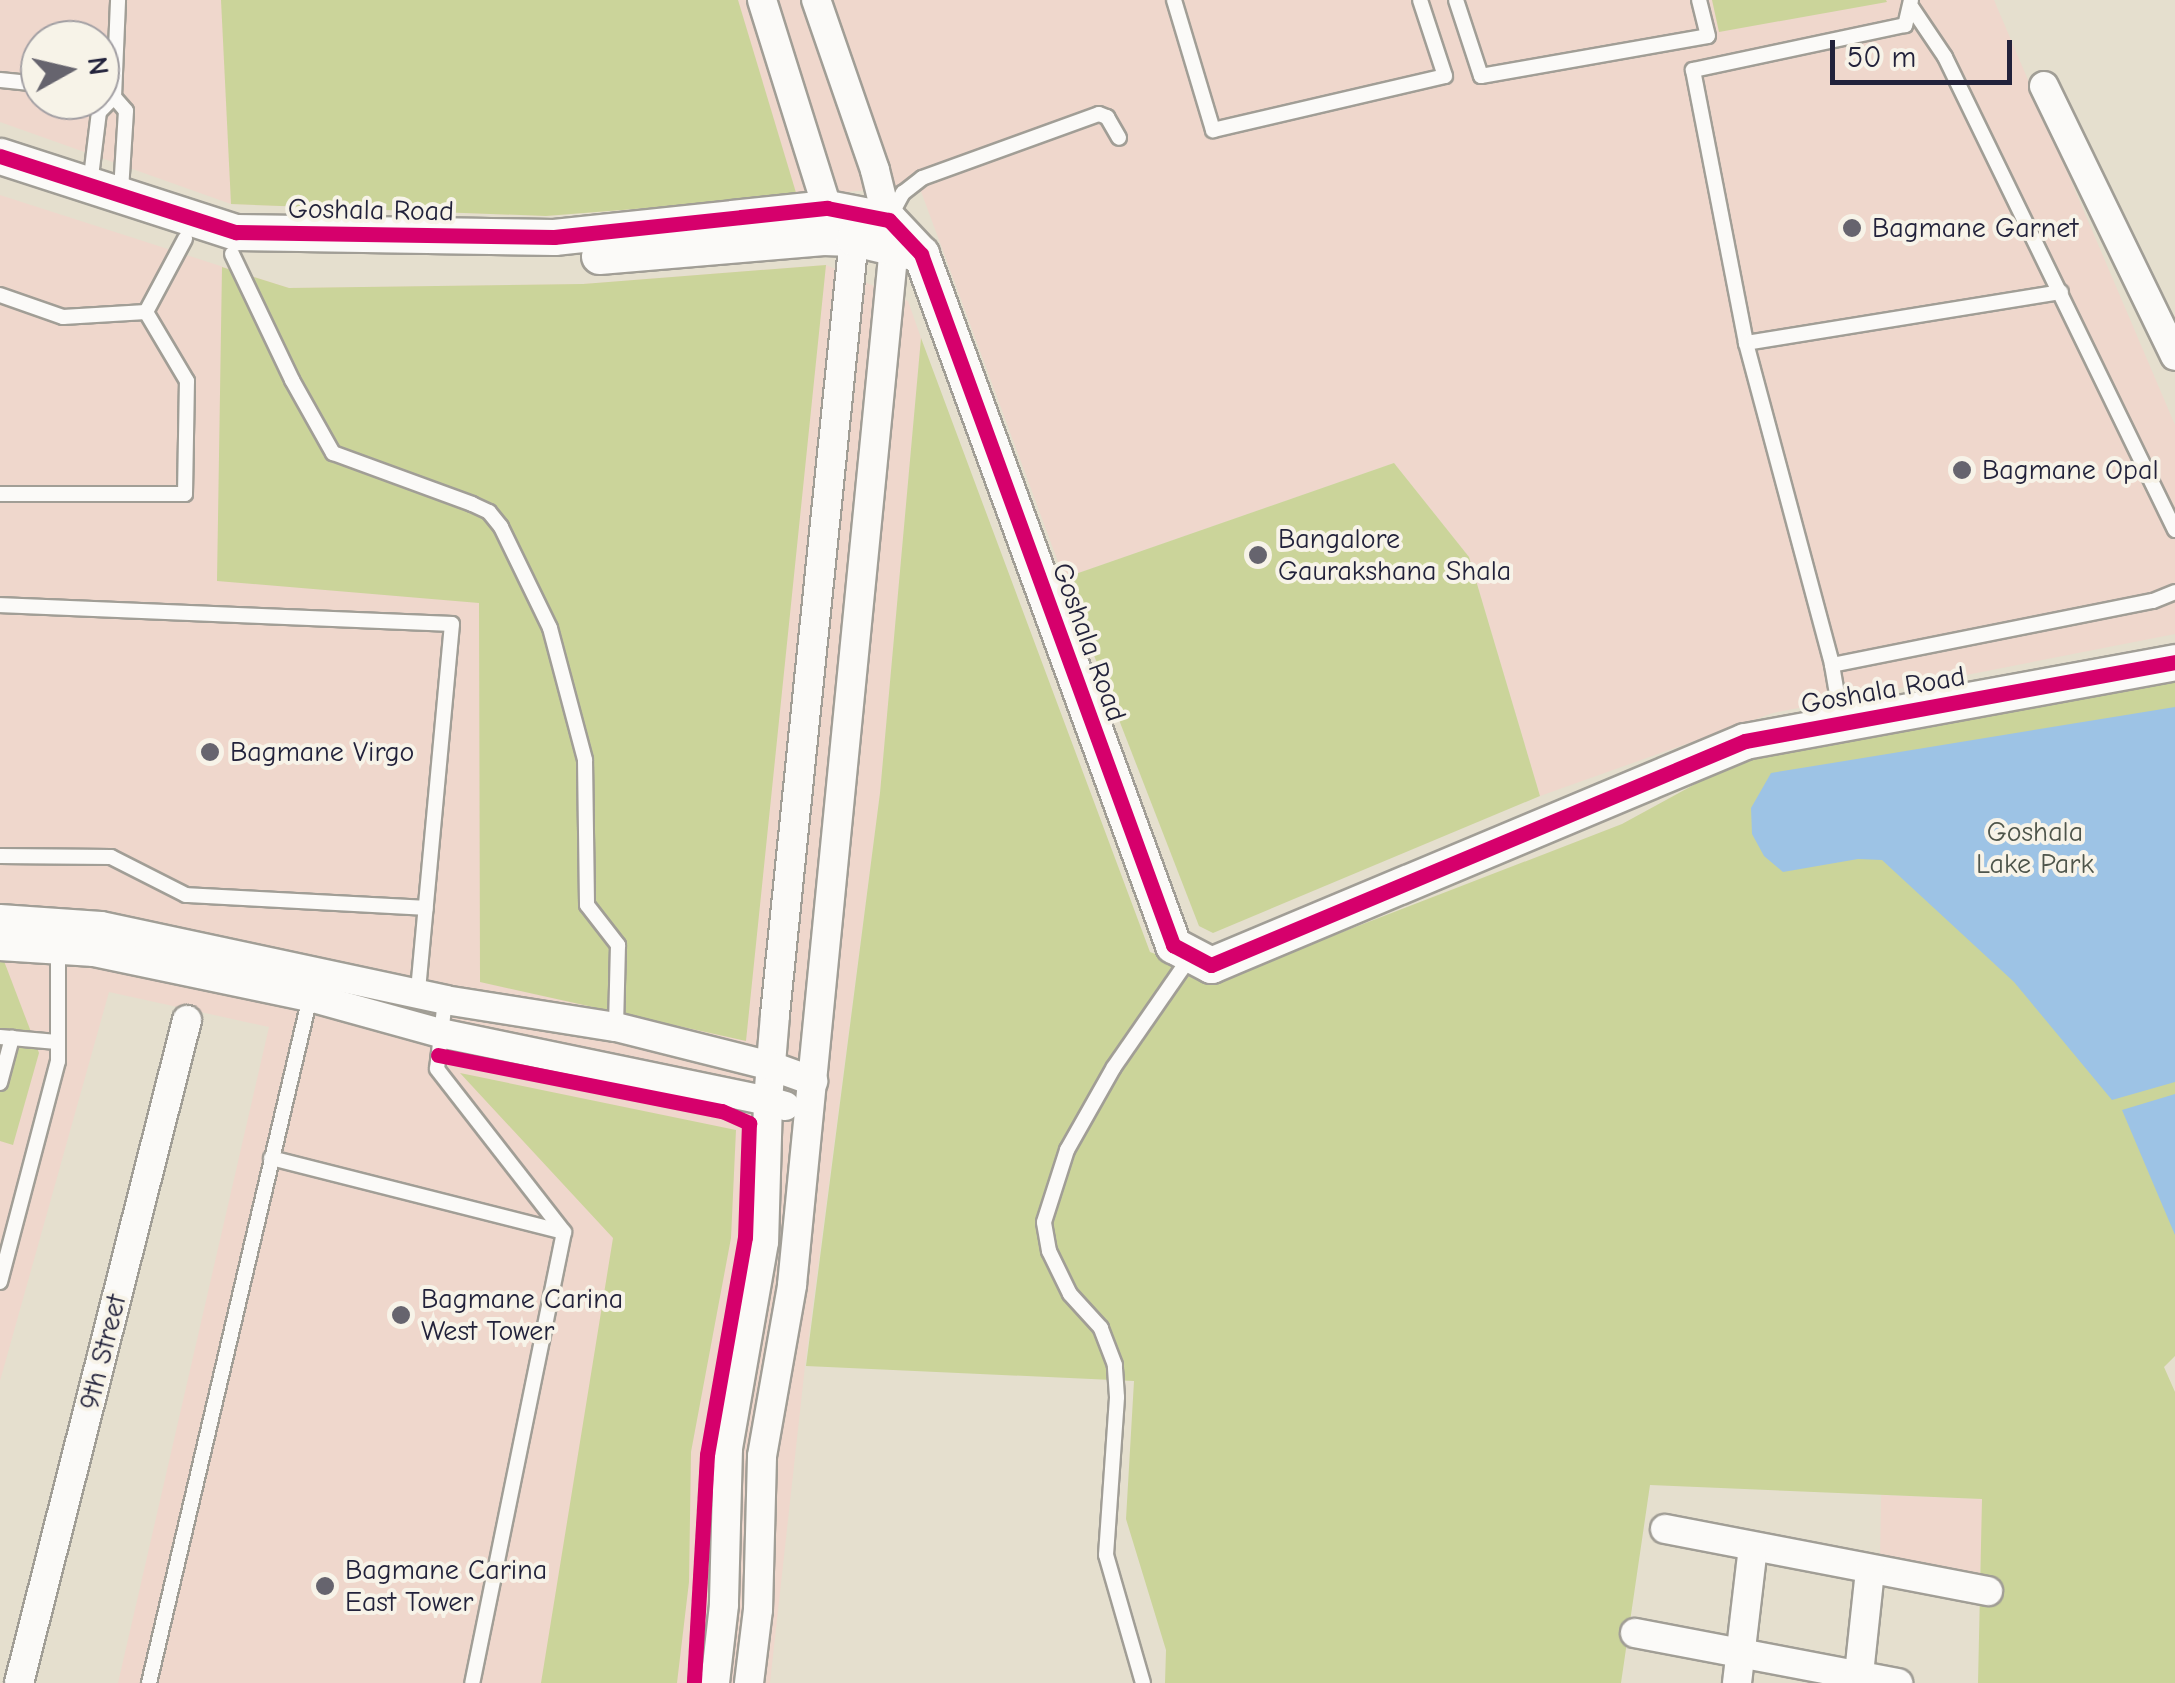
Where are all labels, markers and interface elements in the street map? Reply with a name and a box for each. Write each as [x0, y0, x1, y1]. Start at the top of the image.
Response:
north arrow [20, 20, 120, 120]
scale bar [1835, 20, 2018, 82]
text: 50 m [1847, 40, 1916, 75]
text: N [81, 55, 115, 77]
street label: Goshala Road [288, 192, 454, 228]
place label: Bagmane Garnet [1872, 211, 2078, 245]
marker: Bagmane Garnet [1841, 217, 1863, 239]
place label: Bagmane Opal [1982, 453, 2159, 487]
marker: Bagmane Opal [1951, 459, 1973, 481]
place label: Bangalore Gaurakshana Shala [1278, 522, 1511, 588]
marker: Bangalore Gaurakshana Shala [1247, 544, 1269, 566]
street label: Goshala Road [1045, 558, 1133, 726]
street label: Goshala Road [1798, 659, 1968, 721]
place label: Bagmane Virgo [230, 735, 414, 769]
marker: Bagmane Virgo [199, 741, 221, 763]
park label: Goshala Lake Park [1976, 815, 2094, 881]
place label: Bagmane Carina West Tower [421, 1282, 623, 1348]
street label: 9th Street [73, 1291, 133, 1413]
marker: Bagmane Carina West Tower [390, 1304, 412, 1326]
place label: Bagmane Carina East Tower [345, 1553, 547, 1619]
marker: Bagmane Carina East Tower [314, 1575, 336, 1597]

